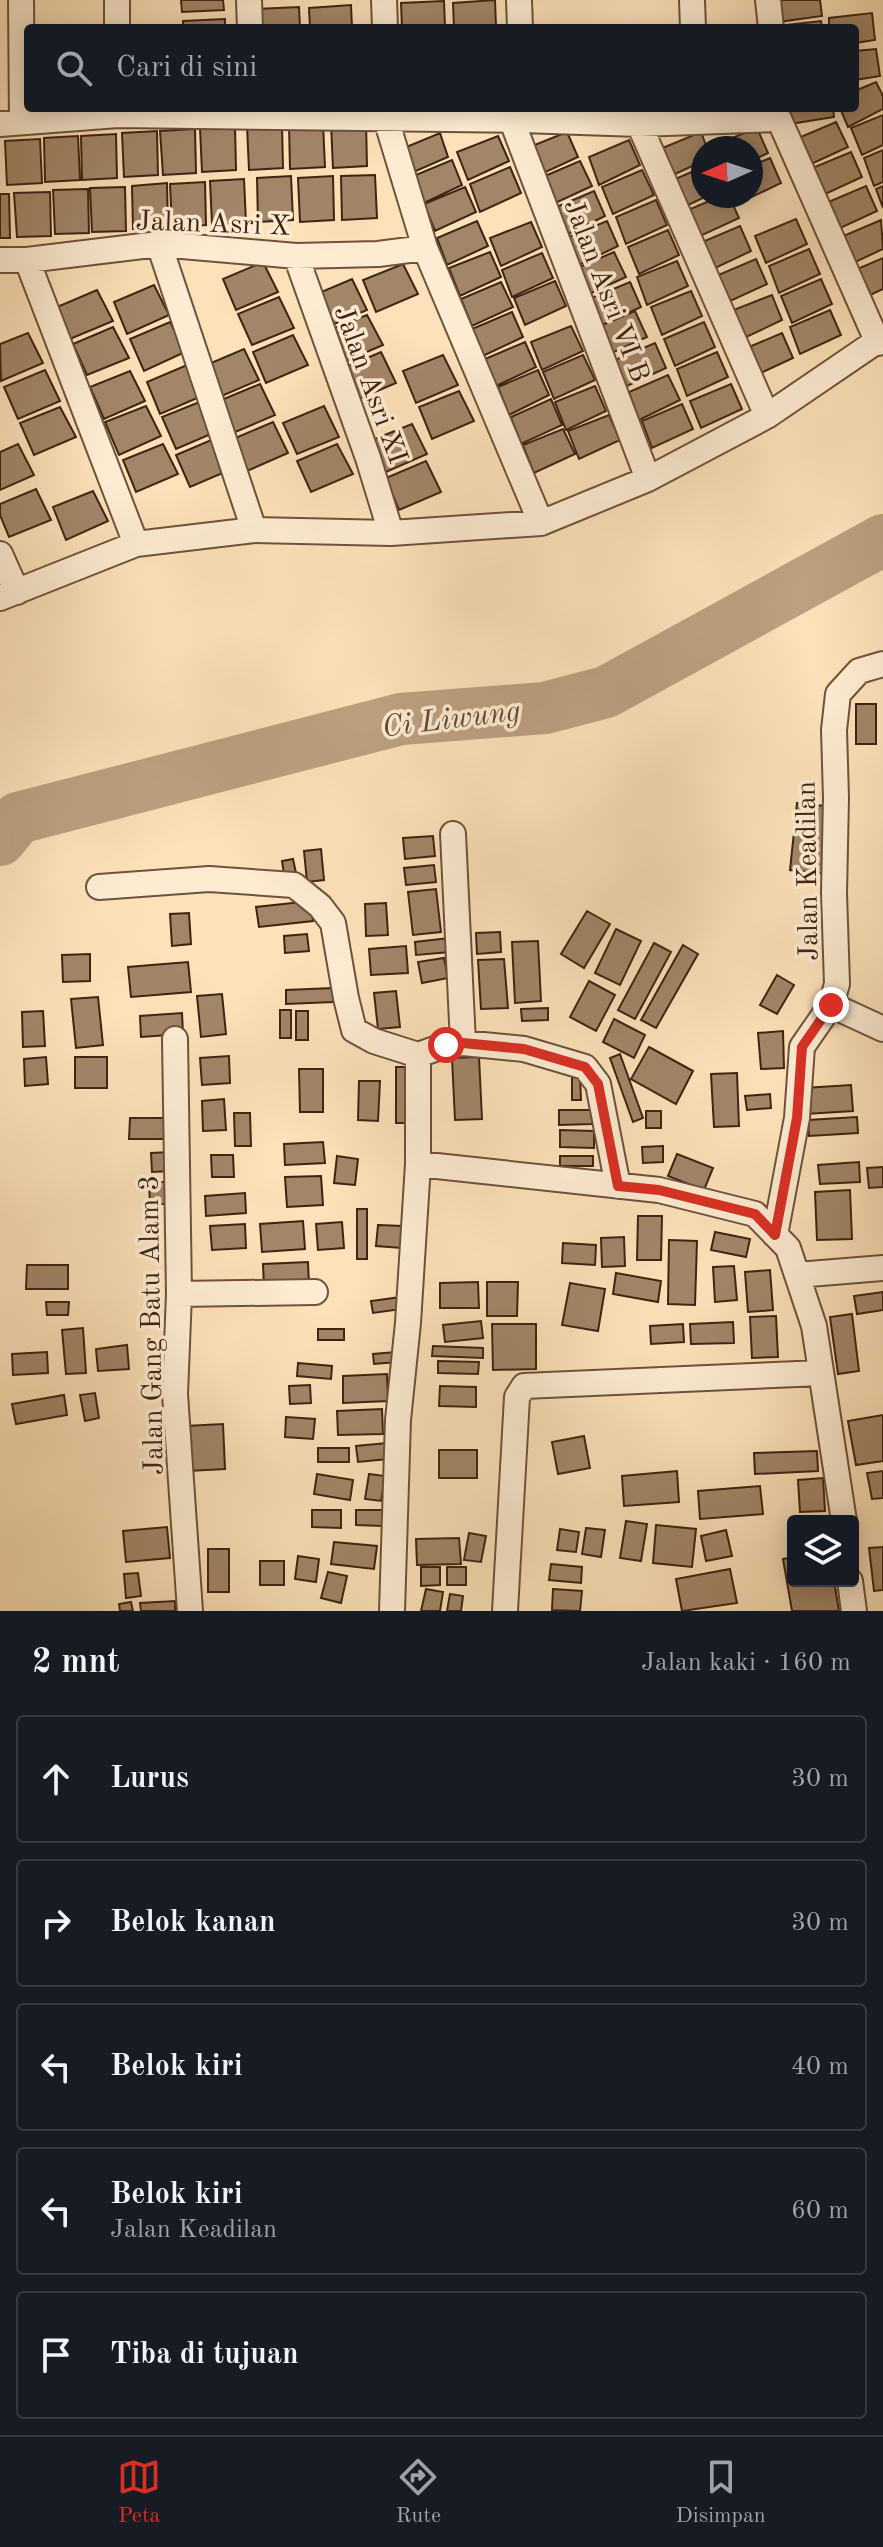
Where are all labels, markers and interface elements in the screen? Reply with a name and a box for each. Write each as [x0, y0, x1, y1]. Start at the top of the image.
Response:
search box [24, 24, 859, 112]
icon: search [52, 46, 96, 90]
text: Cari di sini [116, 53, 257, 83]
north arrow [691, 136, 763, 208]
street label: Jalan Asri VI B [557, 196, 653, 386]
street label: Jalan Asri X [135, 208, 291, 242]
street label: Jalan Asri XI [328, 302, 411, 468]
water label: Ci Liwung [380, 697, 522, 743]
street label: Jalan Keadilan [793, 781, 825, 961]
route end [813, 987, 849, 1023]
route start [428, 1027, 464, 1063]
street label: Jalan Gang Batu Alam 3 [136, 1175, 170, 1475]
map controls [787, 1515, 859, 1587]
button: layers [787, 1515, 859, 1587]
text: 2 mnt [32, 1646, 120, 1680]
text: Jalan kaki · 160 m [641, 1650, 851, 1676]
icon: ahead [34, 1757, 78, 1801]
text: Lurus [110, 1764, 189, 1794]
text: 30 m [791, 1766, 849, 1792]
icon: right [34, 1901, 78, 1945]
text: Belok kanan [110, 1908, 276, 1938]
text: 30 m [791, 1910, 849, 1936]
icon: left [34, 2045, 78, 2089]
text: Belok kiri [110, 2052, 243, 2082]
text: 40 m [791, 2054, 849, 2080]
text: Belok kiri [110, 2180, 243, 2210]
icon: left [34, 2189, 78, 2233]
text: 60 m [791, 2198, 849, 2224]
text: Jalan Keadilan [110, 2217, 277, 2243]
icon: arrive [34, 2333, 78, 2377]
text: Tiba di tujuan [110, 2340, 299, 2370]
tab: Peta [117, 2455, 161, 2530]
tab: Rute [396, 2455, 441, 2530]
tab: Disimpan [676, 2455, 766, 2530]

